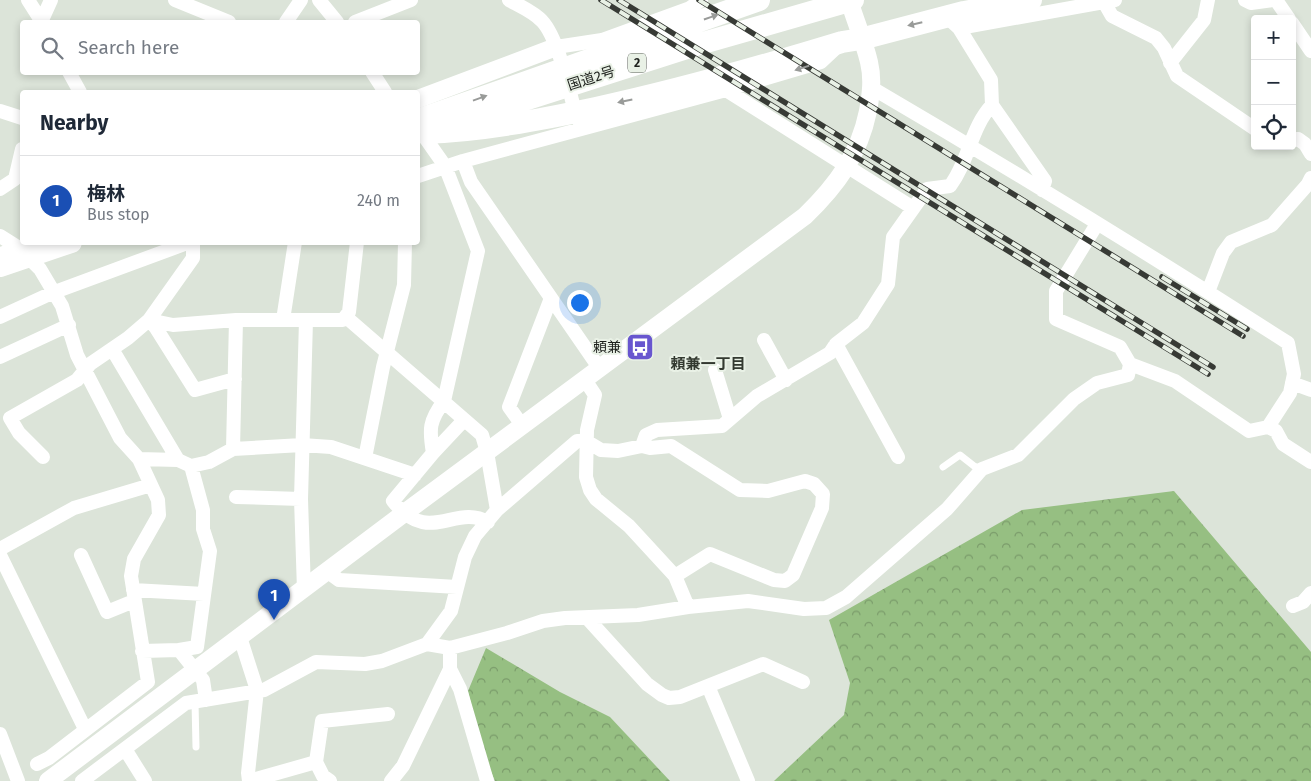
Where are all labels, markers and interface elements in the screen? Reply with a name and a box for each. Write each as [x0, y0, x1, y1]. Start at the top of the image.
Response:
one-way arrow [704, 12, 719, 20]
map controls [1251, 15, 1296, 150]
button: + [1251, 15, 1296, 60]
search box [20, 20, 420, 75]
one-way arrow [907, 20, 922, 28]
icon: search [38, 34, 66, 62]
text: Search here [78, 36, 179, 59]
road number: 2 [628, 54, 646, 72]
button: − [1251, 60, 1296, 105]
street label: 国道2号 [565, 63, 617, 94]
one-way arrow [794, 64, 809, 72]
one-way arrow [473, 94, 488, 102]
one-way arrow [616, 98, 632, 106]
button: locate [1251, 105, 1296, 150]
text: Nearby [40, 110, 108, 136]
text: 梅林 [87, 182, 125, 205]
text: 1 [52, 191, 60, 210]
text: 240 m [357, 191, 400, 210]
text: Bus stop [87, 205, 150, 224]
your location [567, 290, 593, 316]
bus stop icon: 頼兼 [625, 332, 655, 362]
place label: 頼兼 [593, 339, 621, 356]
district label: 頼兼一丁目 [670, 355, 746, 373]
pin: 1 [258, 579, 290, 620]

